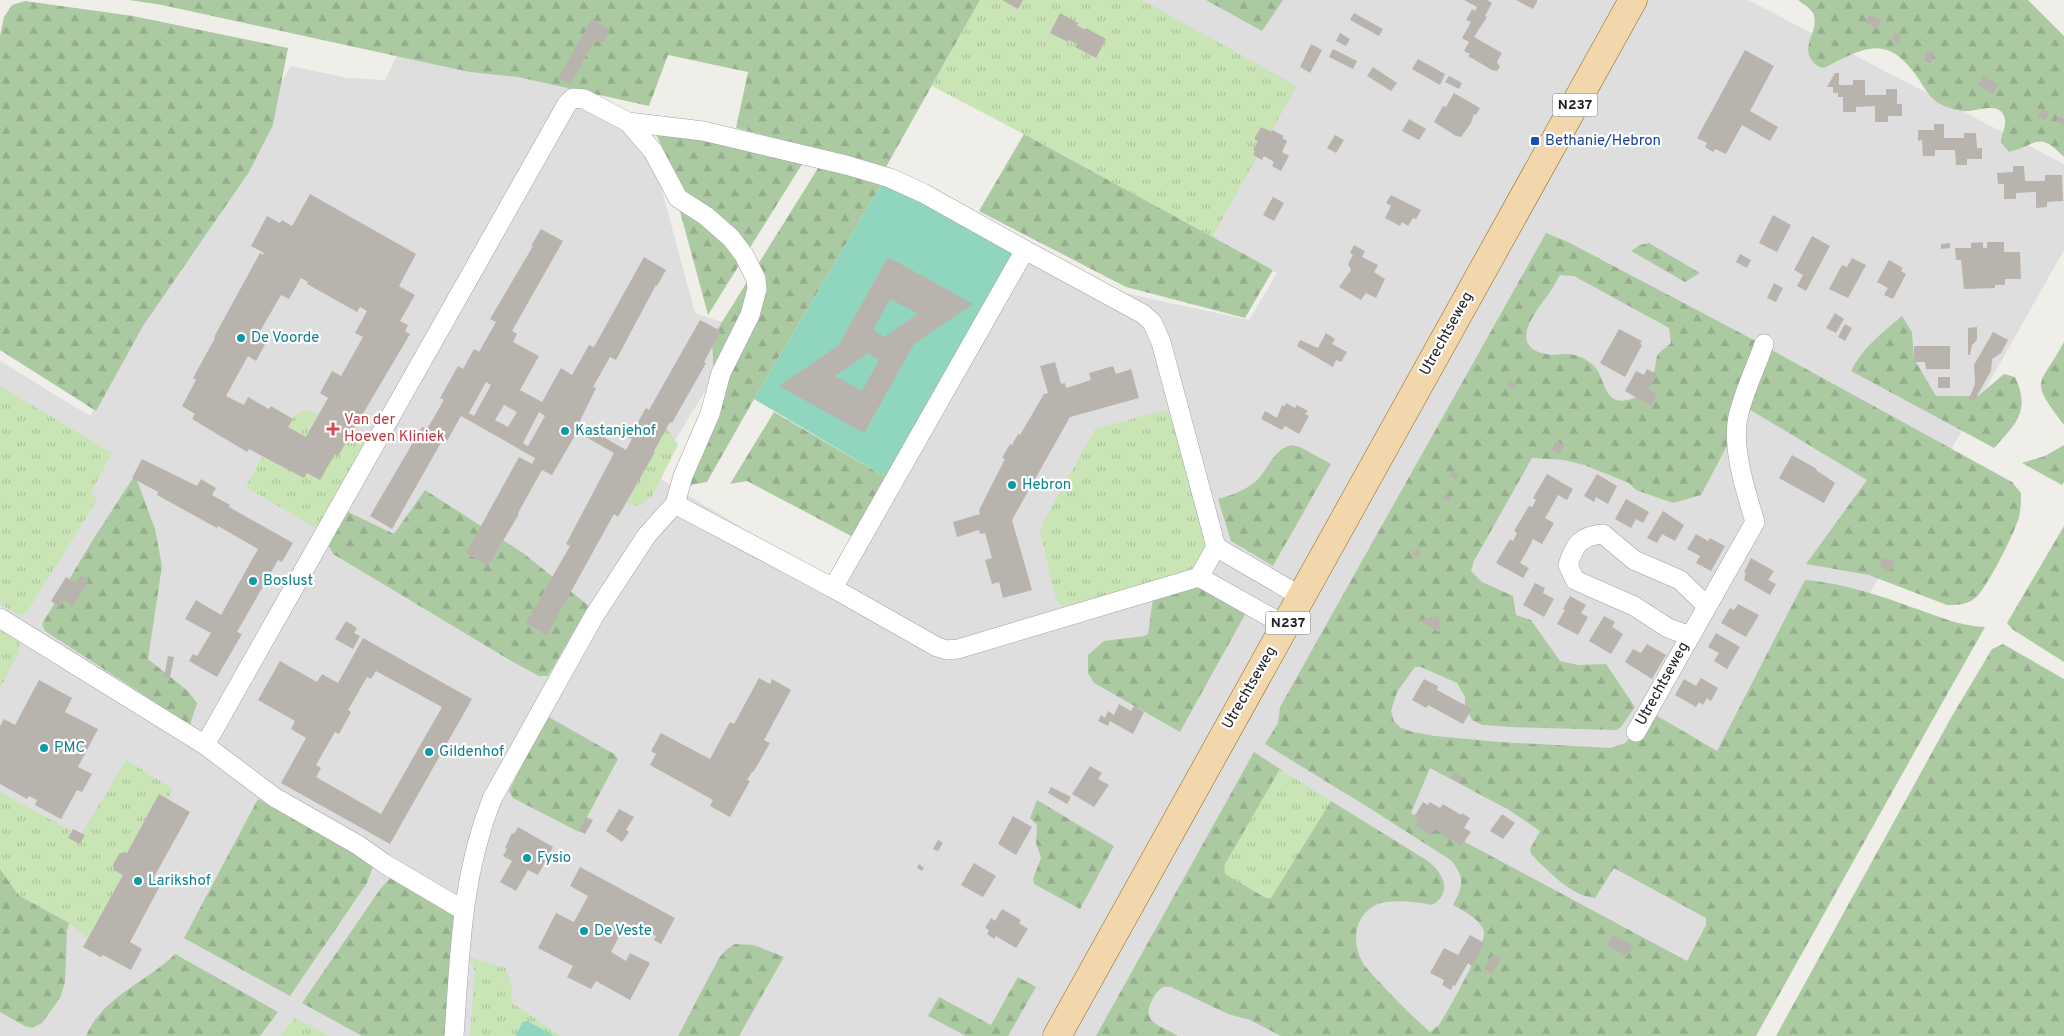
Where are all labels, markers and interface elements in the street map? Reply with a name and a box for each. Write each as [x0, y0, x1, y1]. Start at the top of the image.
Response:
road number: N237 [1552, 94, 1598, 116]
place label: Bethanie/Hebron [1545, 132, 1661, 151]
marker: Bethanie/Hebron [1529, 135, 1541, 147]
street label: Utrechtseweg [1416, 289, 1478, 379]
place label: De Voorde [251, 329, 319, 348]
marker: De Voorde [235, 332, 247, 344]
place label: Van der Hoeven Kliniek [344, 411, 445, 447]
marker: Van der Hoeven Kliniek [326, 422, 340, 436]
place label: Kastanjehof [575, 422, 656, 441]
marker: Kastanjehof [559, 425, 571, 437]
place label: Hebron [1022, 476, 1071, 495]
marker: Hebron [1006, 479, 1018, 491]
place label: Boslust [263, 572, 313, 591]
marker: Boslust [247, 575, 259, 587]
road number: N237 [1266, 612, 1310, 634]
street label: Utrechtseweg [1632, 639, 1694, 729]
street label: Utrechtseweg [1219, 643, 1281, 733]
place label: PMC [54, 739, 85, 758]
marker: PMC [38, 742, 50, 754]
place label: Gildenhof [439, 743, 504, 762]
marker: Gildenhof [423, 746, 435, 758]
place label: Fysio [537, 849, 571, 868]
marker: Fysio [521, 852, 533, 864]
place label: Larikshof [148, 872, 211, 891]
marker: Larikshof [132, 875, 144, 887]
place label: De Veste [594, 922, 652, 941]
marker: De Veste [578, 925, 590, 937]

